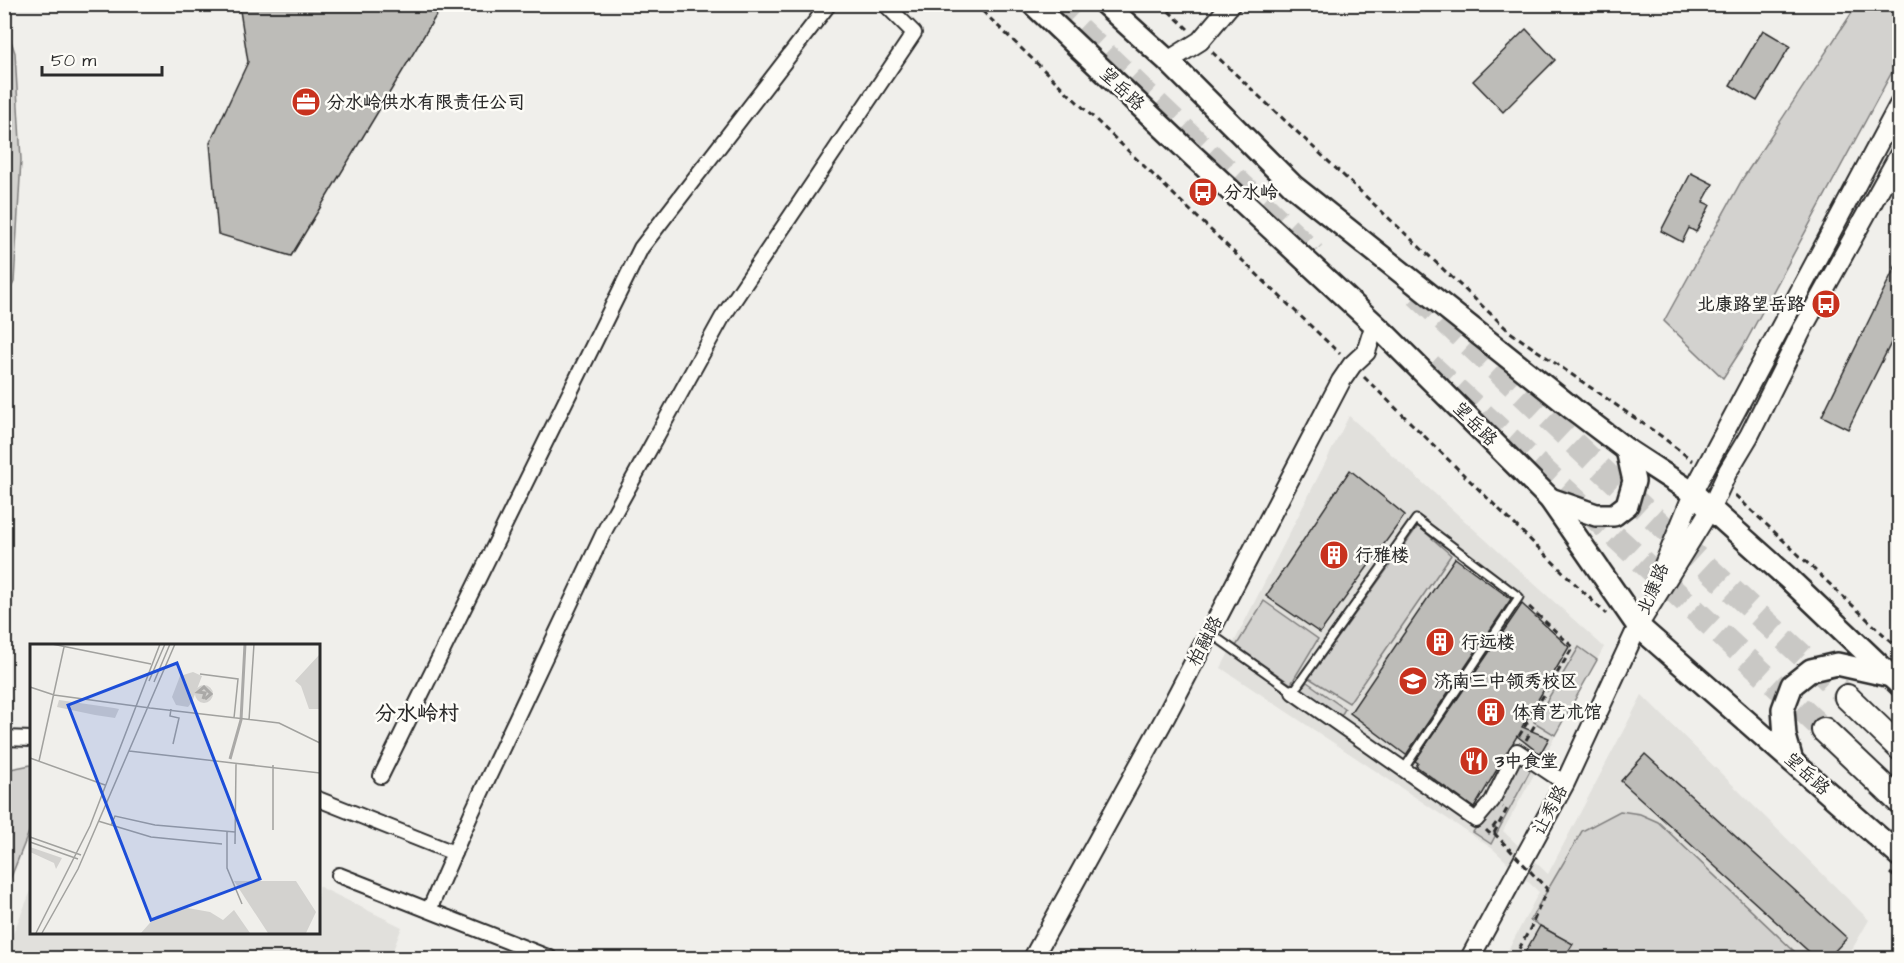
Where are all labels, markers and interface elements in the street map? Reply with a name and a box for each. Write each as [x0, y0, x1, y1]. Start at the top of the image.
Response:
scale bar [42, 39, 162, 77]
text: 50 m [51, 48, 96, 73]
street label: 望岳路 [1094, 61, 1150, 117]
office icon: 分水岭供水有限责任公司 [290, 86, 322, 118]
place label: 分水岭供水有限责任公司 [327, 90, 525, 115]
bus stop icon: 分水岭 [1187, 176, 1219, 208]
place label: 分水岭 [1224, 180, 1278, 205]
bus stop icon: 北康路望岳路 [1810, 288, 1842, 320]
place label: 北康路望岳路 [1697, 292, 1805, 317]
street label: 望岳路 [1447, 396, 1503, 452]
building icon: 行雅楼 [1318, 539, 1350, 571]
place label: 行雅楼 [1355, 543, 1409, 568]
street label: 北康路 [1631, 559, 1675, 619]
street label: 柏融路 [1181, 611, 1229, 671]
building icon: 行远楼 [1424, 626, 1456, 658]
place label: 行远楼 [1461, 630, 1515, 655]
inset map [30, 644, 320, 933]
school or university icon: 济南三中领秀校区 [1397, 665, 1429, 697]
place label: 济南三中领秀校区 [1434, 669, 1578, 694]
building icon: 体育艺术馆 [1475, 696, 1507, 728]
district label: 分水岭村 [375, 699, 459, 728]
place label: 体育艺术馆 [1512, 700, 1602, 725]
restaurant icon: 3中食堂 [1458, 745, 1490, 777]
street label: 望岳路 [1779, 747, 1835, 801]
place label: 3中食堂 [1494, 749, 1558, 774]
street label: 让秀路 [1526, 780, 1574, 840]

